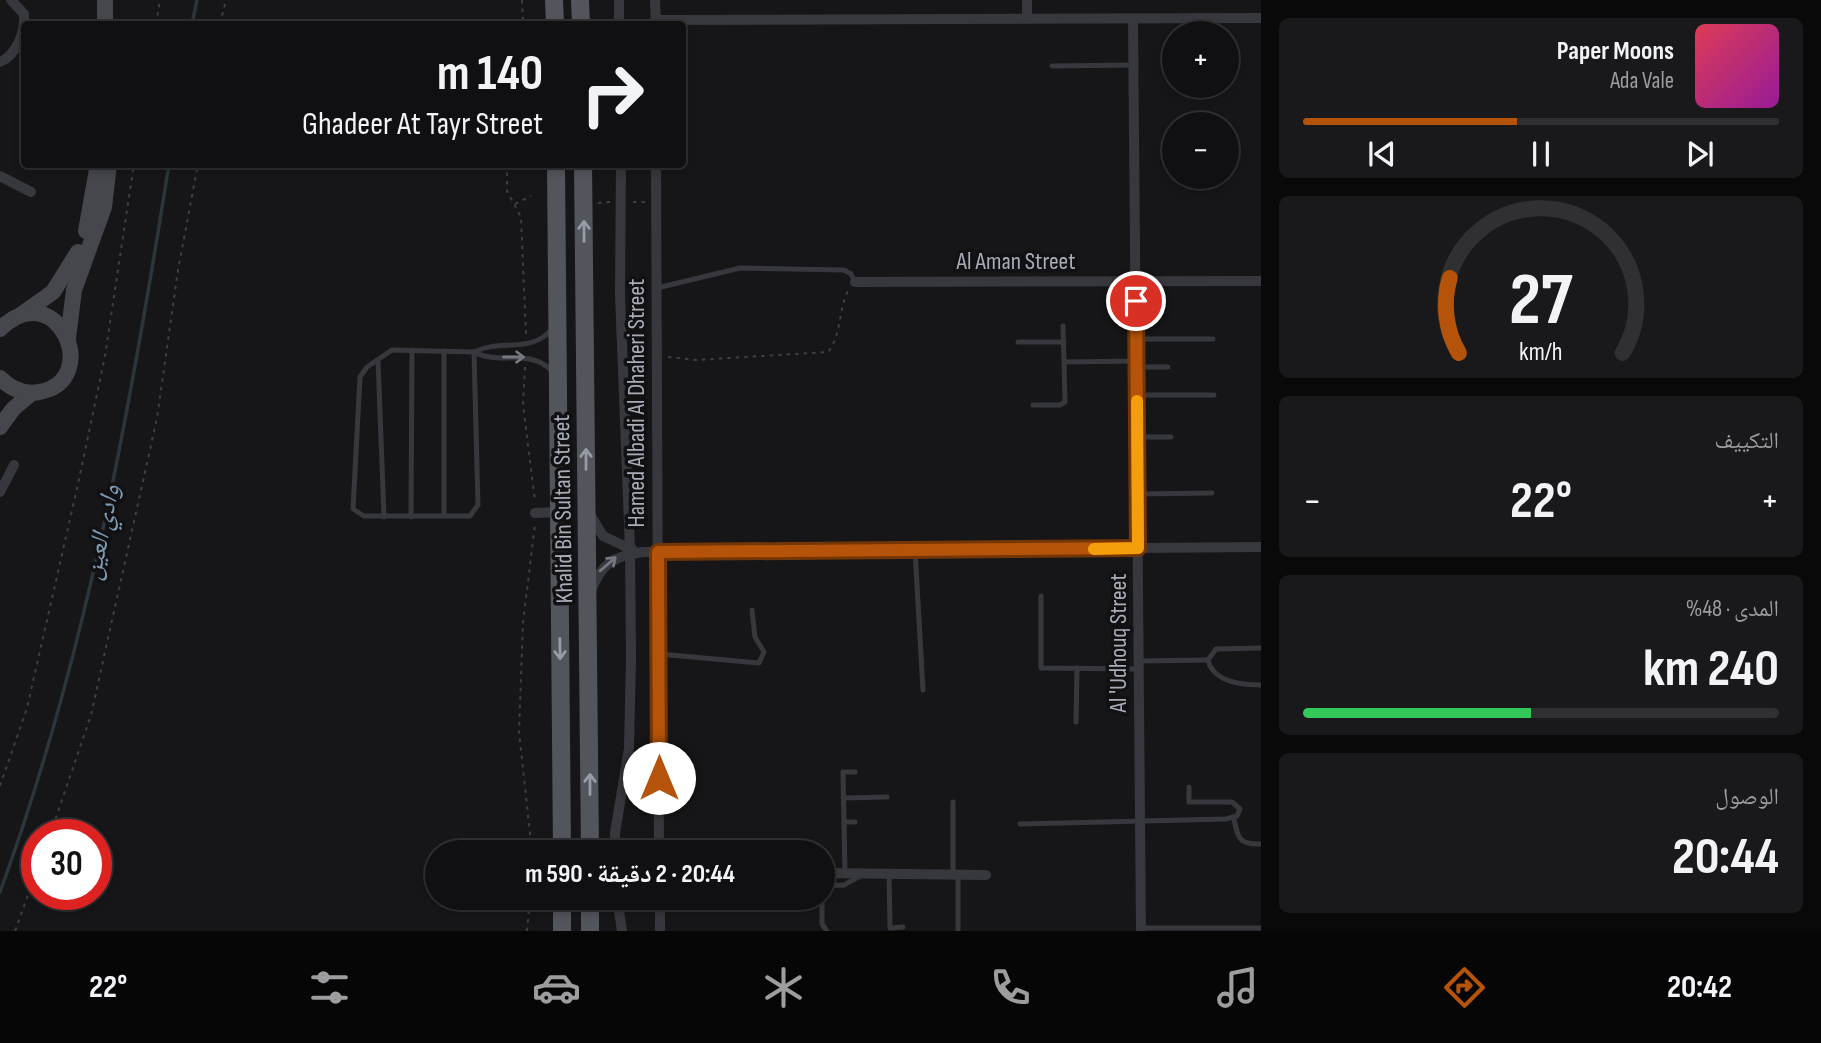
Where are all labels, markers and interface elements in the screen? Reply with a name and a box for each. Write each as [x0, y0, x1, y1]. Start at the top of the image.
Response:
map controls [1162, 21, 1239, 189]
button: + [1162, 21, 1239, 98]
text: Paper Moons [1557, 36, 1674, 67]
text: 140 m [437, 45, 543, 104]
icon: right [567, 49, 658, 140]
text: Ada Vale [1610, 67, 1674, 95]
text: Ghadeer At Tayr Street [302, 105, 543, 144]
button: − [1162, 112, 1239, 189]
icon: previous [1363, 135, 1401, 173]
icon: pause [1522, 135, 1560, 173]
icon: next [1681, 135, 1719, 173]
one-way arrow [577, 220, 591, 243]
street label: Al Aman Street [956, 247, 1075, 276]
text: 27 [1509, 258, 1573, 346]
pin [1106, 271, 1166, 331]
street label: Hamed Albadi Al Dhaheri Street [622, 279, 651, 527]
icon: arrive [1117, 282, 1155, 320]
text: km/h [1519, 337, 1563, 368]
one-way arrow [502, 350, 525, 364]
street label: Khalid Bin Sultan Street [547, 414, 579, 604]
text: التكييف [1714, 427, 1779, 455]
one-way arrow [579, 447, 592, 470]
text: 22° [1510, 470, 1572, 533]
text: − [1303, 479, 1322, 524]
text: + [1760, 479, 1779, 524]
water label: وادي العين [77, 482, 131, 583]
one-way arrow [599, 557, 617, 573]
street label: Al 'Udhouq Street [1104, 573, 1133, 714]
text: المدى · 48% [1686, 595, 1779, 623]
one-way arrow [553, 637, 567, 660]
text: 240 km [1643, 638, 1779, 701]
position arrow [622, 741, 696, 815]
one-way arrow [583, 773, 597, 796]
text: الوصول [1715, 783, 1779, 811]
speed limit sign: 30 [21, 819, 112, 910]
text: 20:44 [1672, 826, 1779, 889]
text: 20:44 · 2 دقيقة · 590 m [525, 859, 735, 890]
icon: filters [305, 963, 354, 1012]
icon: car [532, 963, 581, 1012]
icon: climate [759, 963, 808, 1012]
icon: phone [986, 963, 1035, 1012]
icon: music [1213, 963, 1262, 1012]
icon: directions [1440, 963, 1489, 1012]
text: 22° [89, 968, 127, 1007]
text: 20:42 [1667, 968, 1732, 1007]

